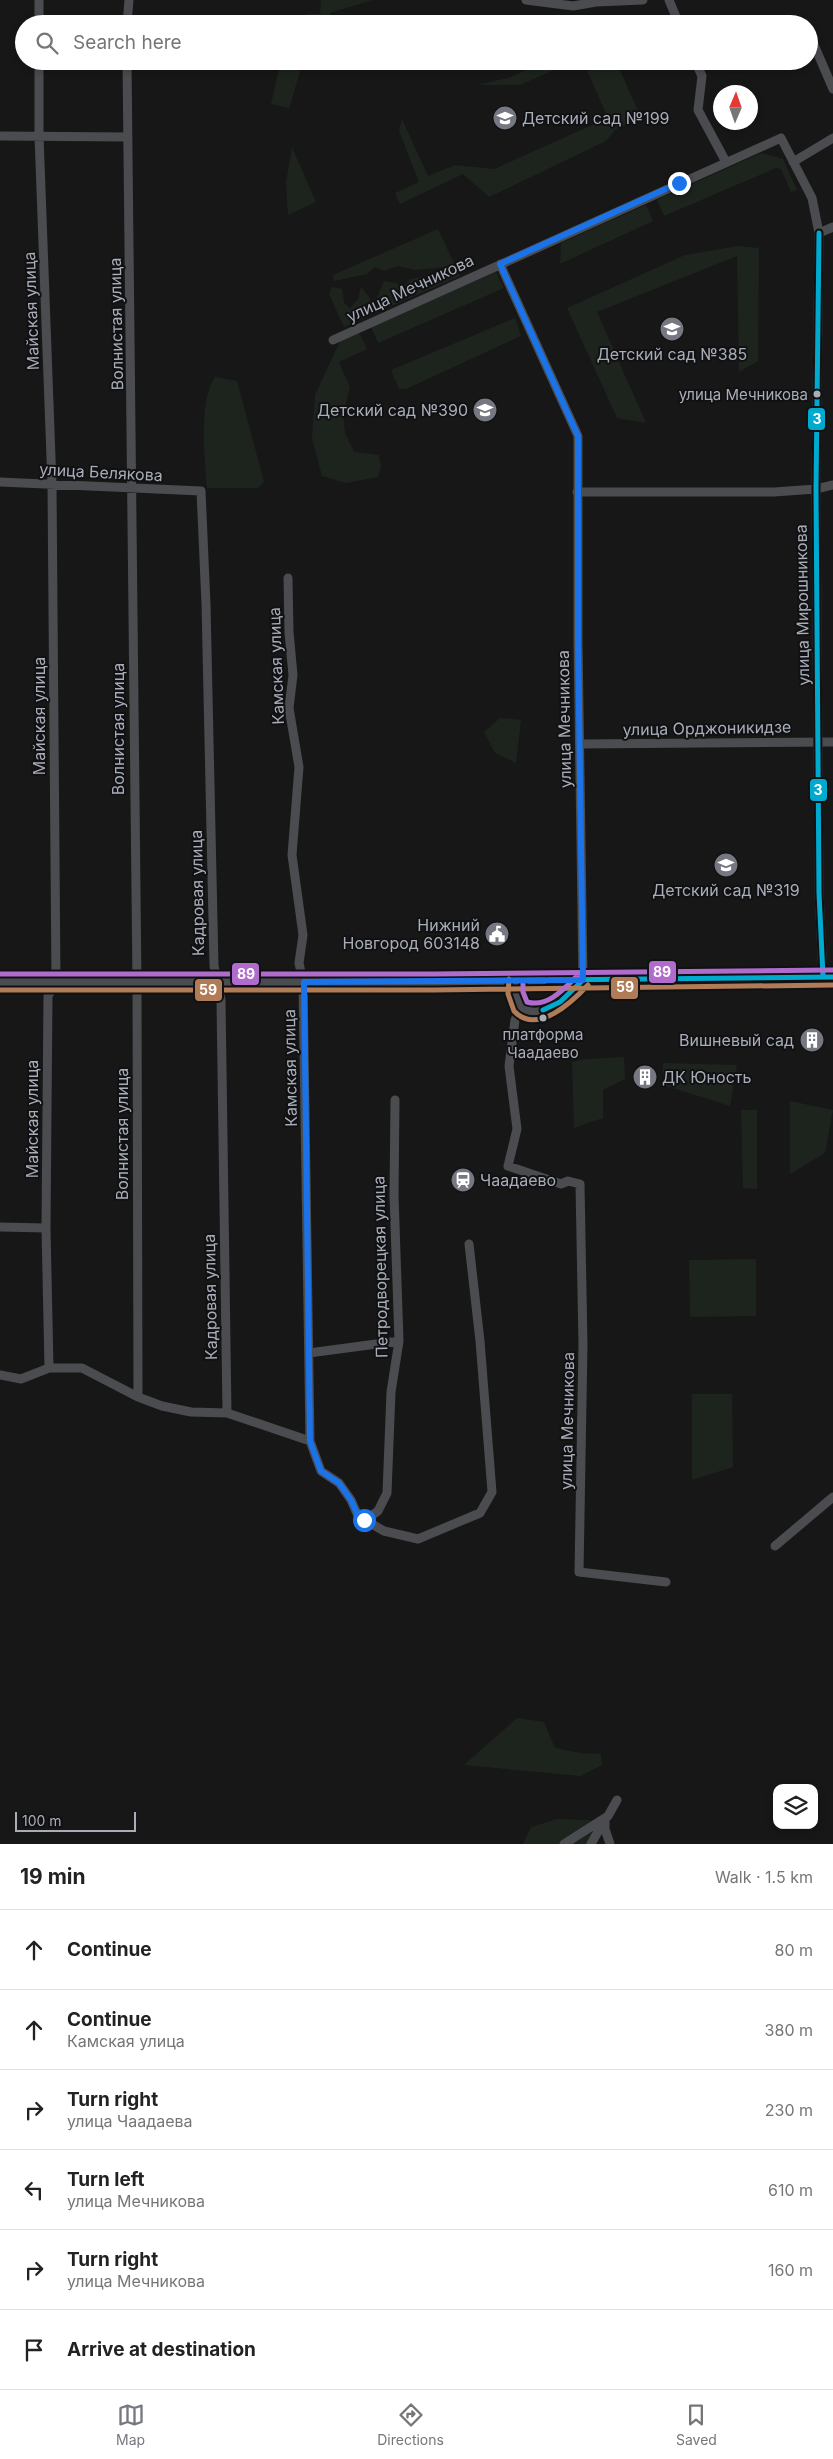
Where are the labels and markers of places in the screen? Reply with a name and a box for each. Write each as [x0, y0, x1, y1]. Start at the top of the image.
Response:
school or university icon: Детский сад №199 [492, 105, 518, 131]
place label: Детский сад №199 [522, 108, 670, 128]
school or university icon: Детский сад №385 [659, 316, 685, 342]
place label: Детский сад №385 [597, 344, 747, 364]
place label: улица Мечникова [679, 385, 808, 404]
marker: улица Мечникова [812, 389, 822, 399]
school or university icon: Детский сад №390 [472, 397, 498, 423]
place label: Детский сад №390 [317, 400, 468, 420]
school or university icon: Детский сад №319 [713, 852, 739, 878]
place label: Детский сад №319 [652, 880, 800, 900]
place label: Нижний Новгород 603148 [343, 915, 480, 953]
public building icon: Нижний Новгород 603148 [484, 921, 510, 947]
marker: платформа Чаадаево [538, 1013, 548, 1023]
place label: платформа Чаадаево [502, 1025, 584, 1062]
building icon: Вишневый сад [799, 1027, 825, 1053]
place label: Вишневый сад [679, 1030, 794, 1050]
building icon: ДК Юность [632, 1064, 658, 1090]
place label: ДК Юность [662, 1067, 751, 1087]
station icon: Чаадаево [450, 1167, 476, 1193]
place label: Чаадаево [480, 1170, 556, 1190]

